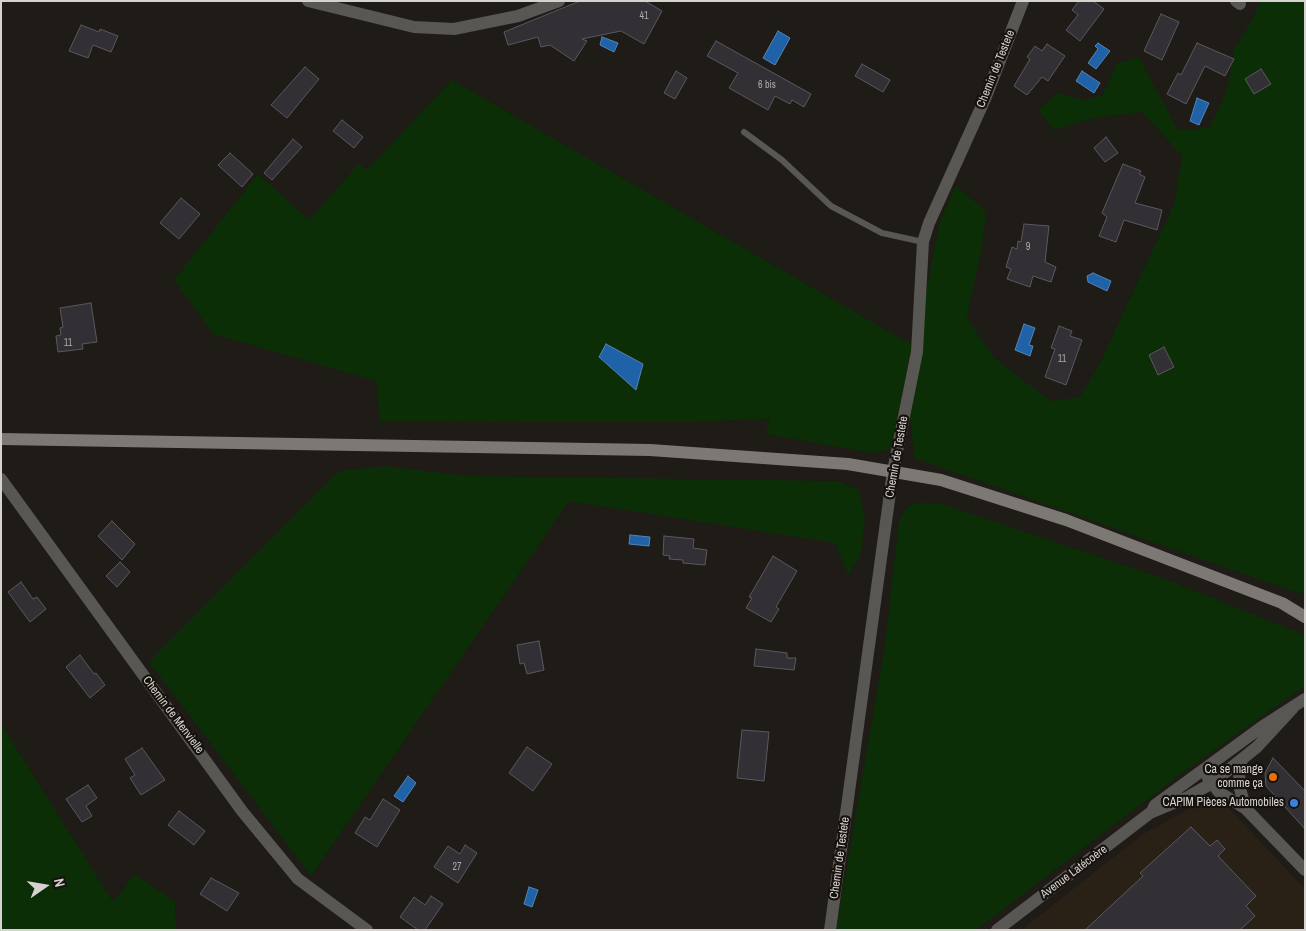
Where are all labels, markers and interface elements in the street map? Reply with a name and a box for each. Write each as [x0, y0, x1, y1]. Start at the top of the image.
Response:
house number: 41 [639, 10, 649, 22]
street label: Chemin de Testete [974, 28, 1018, 110]
house number: 6 bis [758, 79, 776, 91]
house number: 9 [1026, 241, 1030, 253]
house number: 11 [64, 337, 72, 349]
house number: 11 [1058, 353, 1066, 365]
street label: Chemin de Testete [883, 415, 911, 499]
street label: Chemin de Menvielle [139, 674, 207, 756]
place label: Ca se mange comme ça [1204, 763, 1263, 791]
marker: Ca se mange comme ça [1267, 771, 1279, 783]
place label: CAPIM Pièces Automobiles [1163, 796, 1284, 810]
marker: CAPIM Pièces Automobiles [1288, 797, 1300, 809]
street label: Chemin de Testete [827, 816, 853, 900]
street label: Avenue Latécoère [1038, 842, 1110, 902]
north arrow [20, 861, 70, 911]
house number: 27 [452, 861, 462, 873]
text: N [50, 877, 69, 889]

